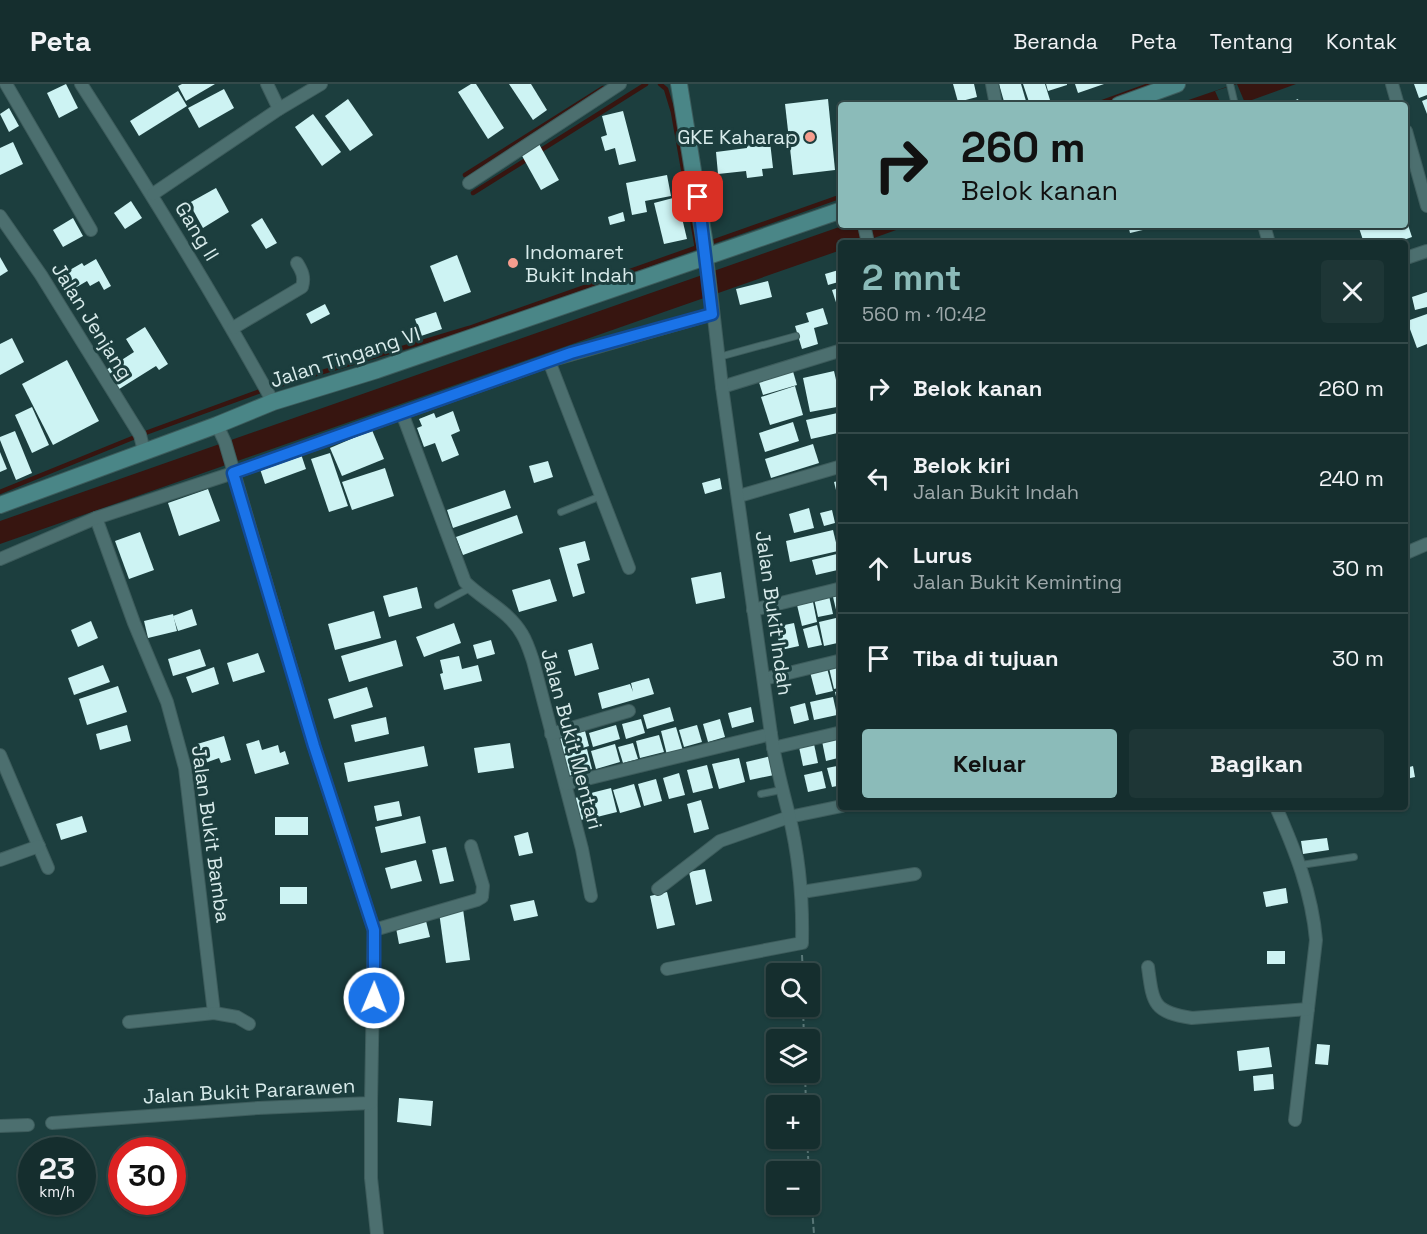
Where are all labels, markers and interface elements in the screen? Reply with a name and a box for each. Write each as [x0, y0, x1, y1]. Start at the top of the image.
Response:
text: Peta [30, 23, 91, 59]
text: Beranda [1013, 28, 1098, 55]
text: Peta [1131, 28, 1177, 55]
text: Tentang [1210, 28, 1293, 55]
text: Kontak [1326, 28, 1397, 55]
text: 260 m [961, 121, 1086, 174]
place label: GKE Kaharap [677, 124, 798, 150]
icon: right [862, 126, 940, 204]
marker: GKE Kaharap [803, 130, 817, 144]
pin [672, 171, 723, 222]
text: Belok kanan [961, 173, 1118, 208]
icon: arrive [681, 180, 714, 213]
street label: Gang II [169, 197, 225, 265]
place label: Indomaret Bukit Indah [525, 239, 634, 288]
text: 2 mnt [862, 255, 961, 301]
marker: Indomaret Bukit Indah [506, 256, 520, 270]
street label: Jalan Jenjang [46, 257, 138, 385]
button: close [1321, 260, 1384, 323]
text: 560 m · 10:42 [862, 301, 986, 327]
street label: Jalan Tingang VI [267, 320, 423, 394]
icon: right [862, 372, 895, 405]
text: Belok kanan [913, 374, 1042, 402]
text: 260 m [1319, 374, 1384, 402]
text: Belok kiri [913, 451, 1010, 479]
icon: left [862, 462, 895, 495]
text: 240 m [1319, 464, 1384, 492]
text: Jalan Bukit Indah [913, 479, 1079, 505]
street label: Jalan Bukit Indah [750, 529, 798, 697]
text: Lurus [913, 541, 972, 569]
icon: ahead [862, 552, 895, 585]
text: 30 m [1332, 554, 1384, 582]
text: Jalan Bukit Keminting [913, 569, 1122, 595]
icon: arrive [862, 642, 895, 675]
text: Tiba di tujuan [913, 644, 1059, 672]
text: 30 m [1332, 644, 1384, 672]
street label: Jalan Bukit Mentari [535, 646, 609, 832]
button: Keluar [862, 729, 1117, 798]
button: Bagikan [1129, 729, 1384, 798]
street label: Jalan Bukit Bamba [186, 744, 236, 924]
map controls [766, 963, 820, 1215]
button: search [766, 963, 820, 1017]
position arrow [342, 966, 406, 1030]
button: layers [766, 1029, 820, 1083]
street label: Jalan Bukit Pararawen [142, 1072, 356, 1110]
button: + [766, 1095, 820, 1149]
speed limit sign: 30 [108, 1137, 186, 1215]
text: 23 [39, 1149, 75, 1188]
button: − [766, 1161, 820, 1215]
text: km/h [39, 1182, 75, 1201]

